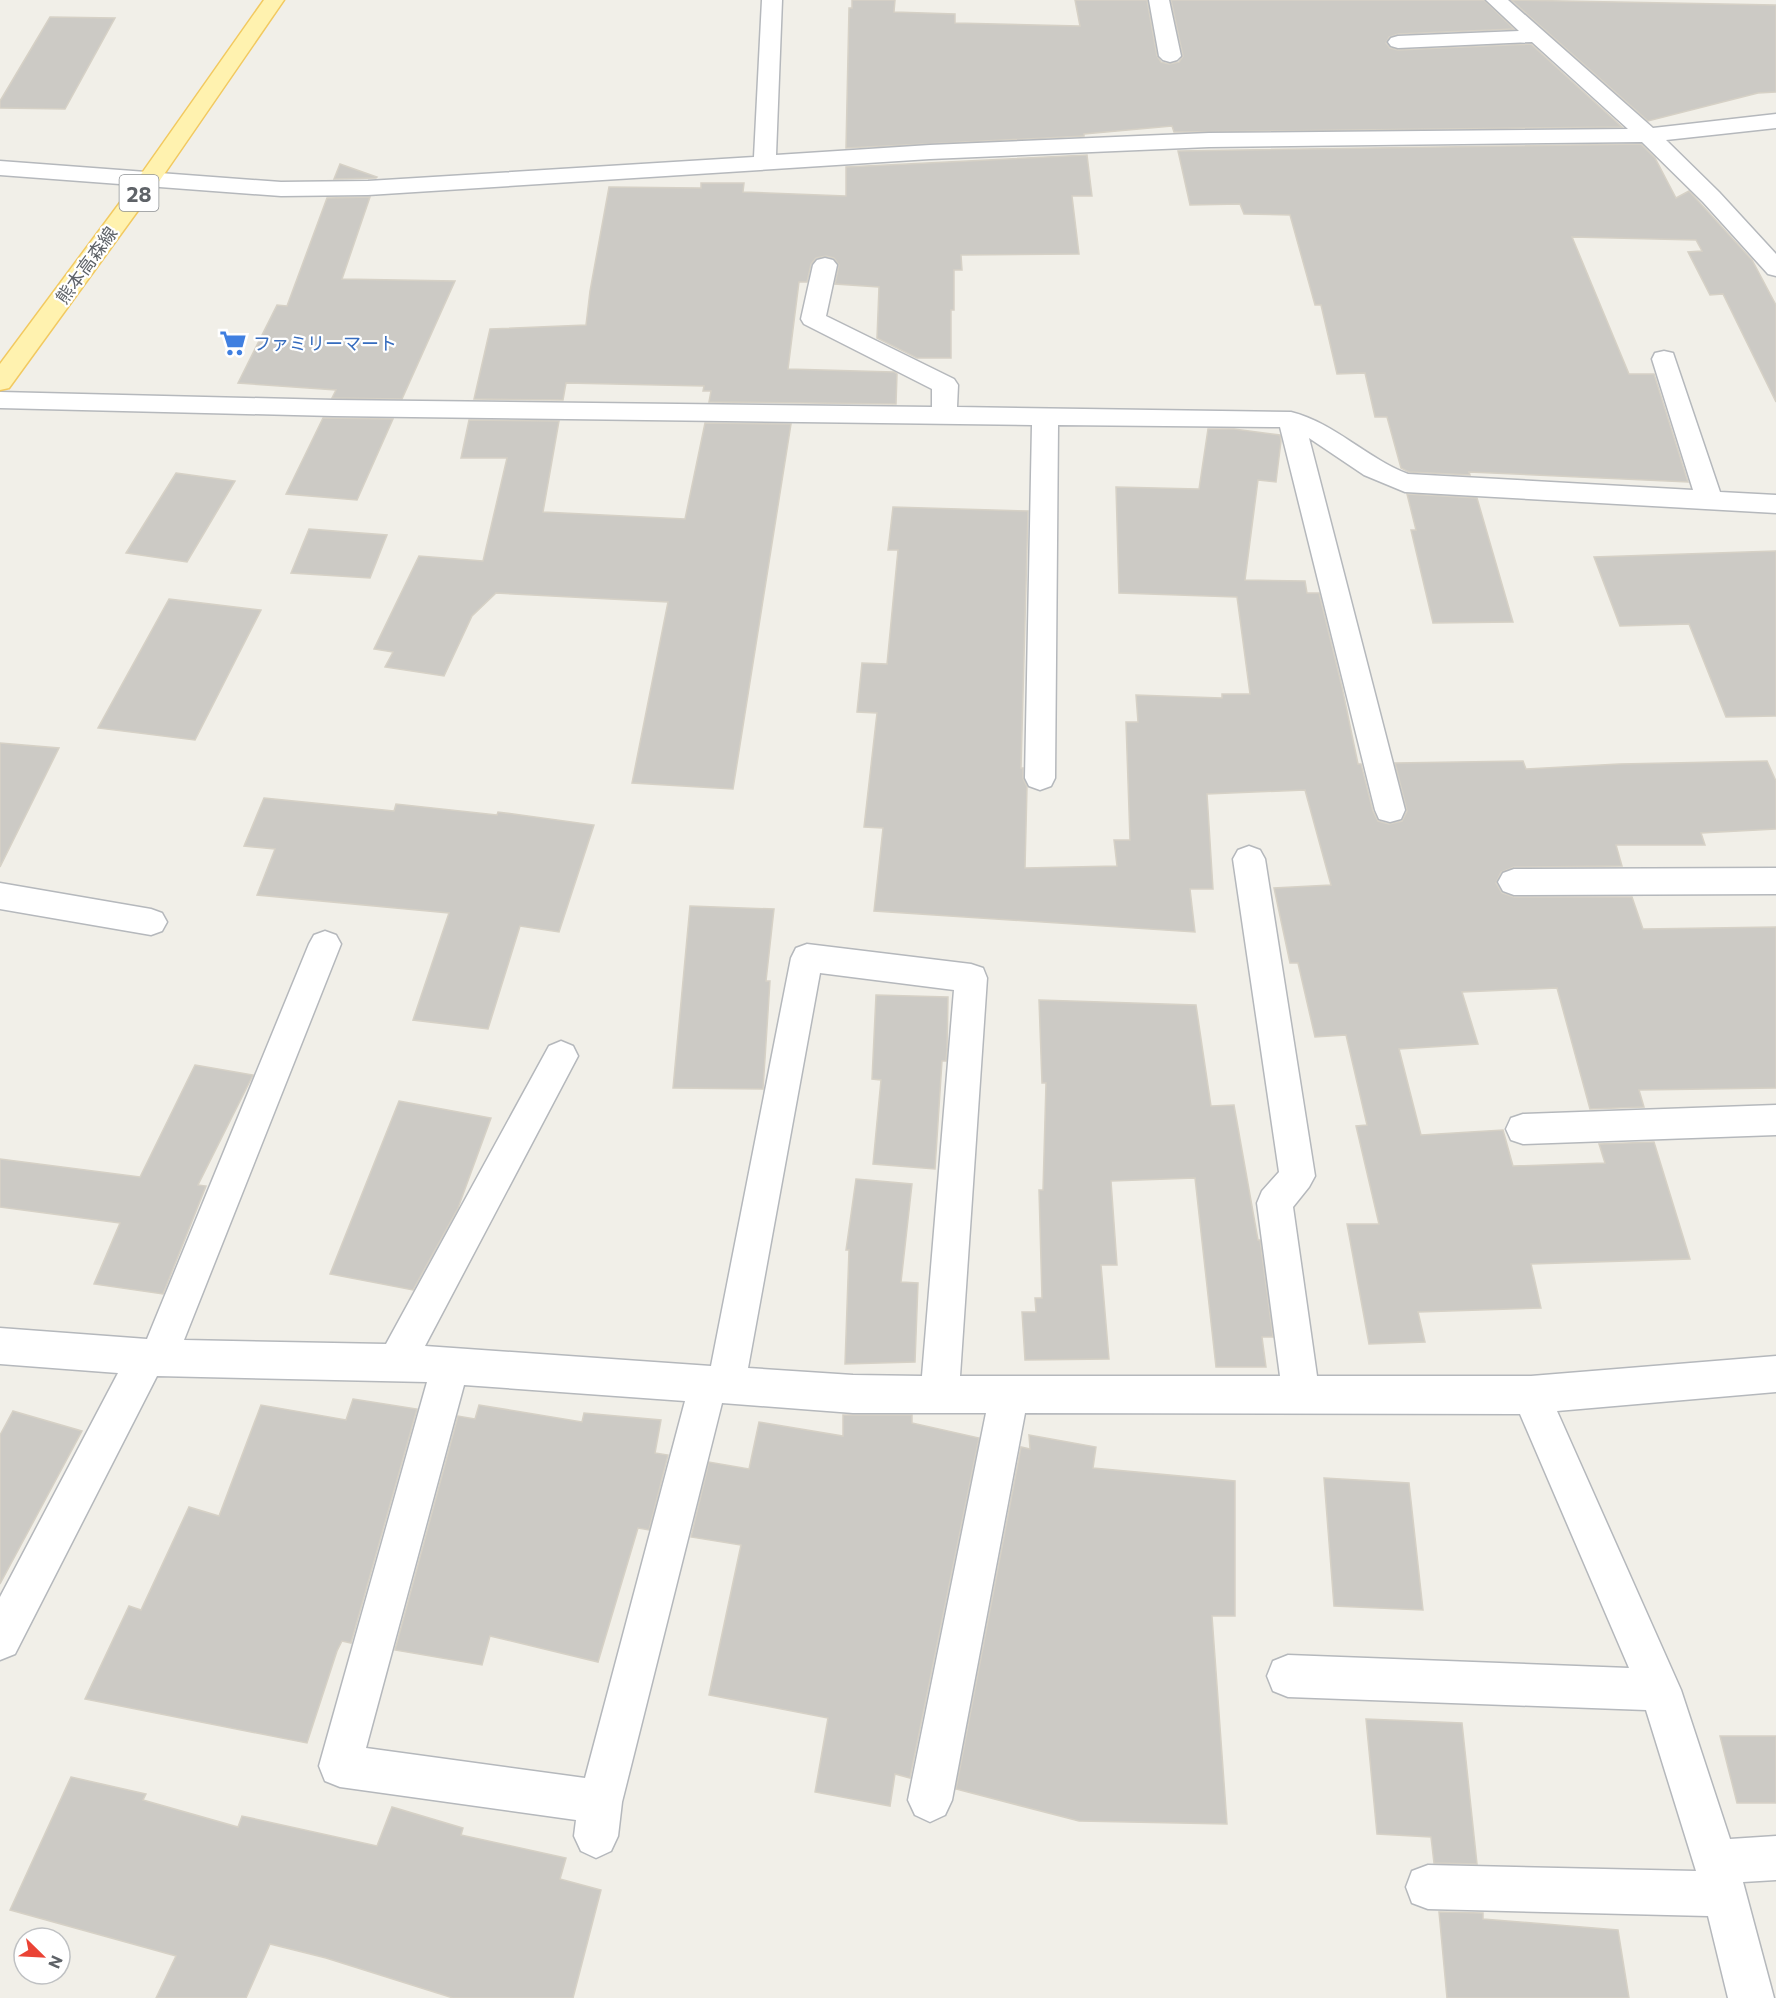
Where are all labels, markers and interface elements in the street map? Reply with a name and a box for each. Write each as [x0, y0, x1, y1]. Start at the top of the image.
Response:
road number: 28 [120, 175, 158, 211]
street label: 熊本高森線 [51, 222, 121, 308]
supermarket icon: ファミリーマート [218, 328, 248, 358]
place label: ファミリーマート [253, 332, 397, 354]
north arrow [12, 1926, 72, 1986]
text: N [45, 1953, 67, 1972]

